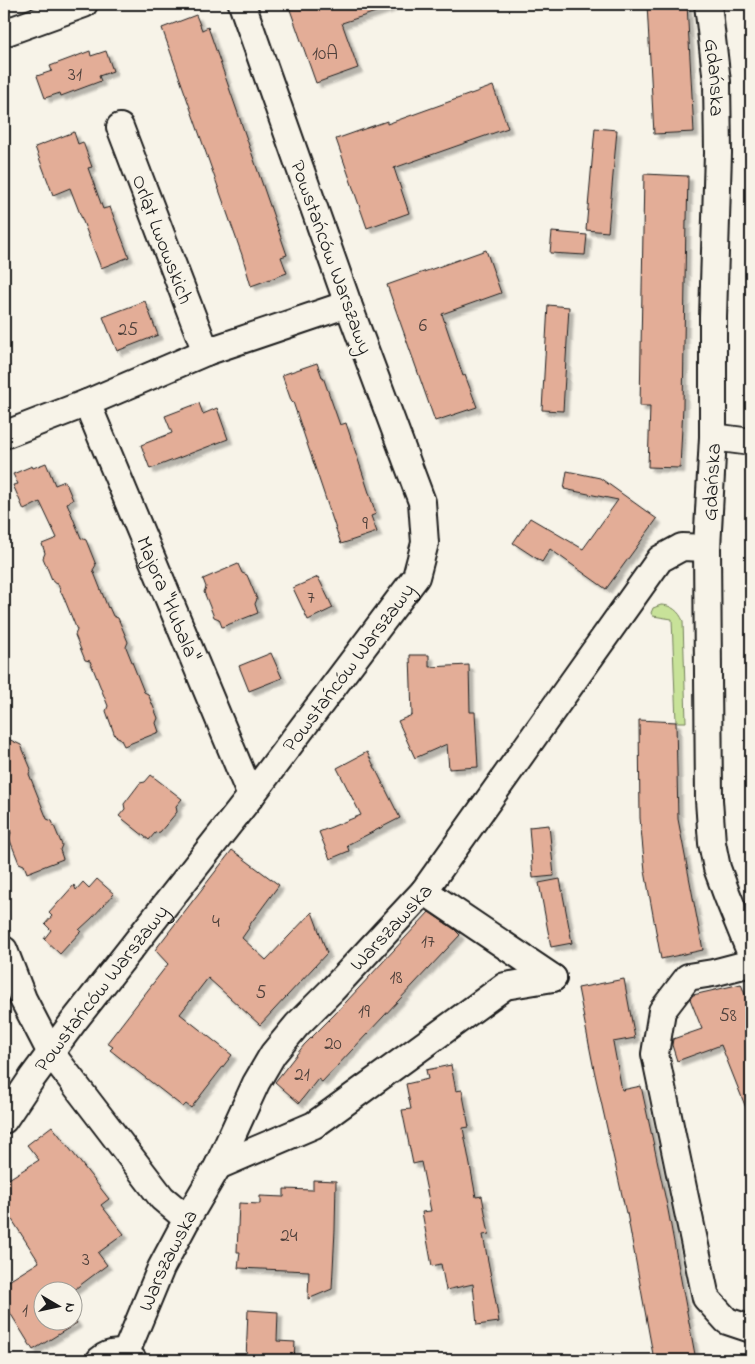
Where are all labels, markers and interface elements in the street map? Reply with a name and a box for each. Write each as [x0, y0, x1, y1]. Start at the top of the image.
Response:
street label: Gdańska [695, 37, 730, 117]
house number: 10A [312, 41, 338, 68]
house number: 31 [68, 62, 82, 89]
street label: Powstańców Warszawy [279, 156, 379, 360]
street label: Orląt Lwowskich [123, 171, 199, 309]
house number: 6 [419, 313, 427, 340]
house number: 25 [118, 317, 138, 344]
street label: Gdańska [696, 442, 730, 522]
house number: 9 [362, 511, 368, 538]
street label: Majora "Hubala" [127, 532, 206, 667]
street label: Powstańców Warszawy [276, 577, 425, 759]
house number: 7 [307, 585, 315, 612]
street label: Warszawska [344, 879, 441, 979]
street label: Powstańców Warszawy [28, 899, 179, 1079]
house number: 4 [212, 909, 220, 936]
house number: 17 [421, 929, 435, 956]
house number: 18 [389, 965, 403, 992]
house number: 5 [256, 980, 267, 1007]
house number: 19 [358, 999, 370, 1026]
house number: 58 [719, 1003, 737, 1030]
house number: 20 [324, 1031, 342, 1058]
house number: 21 [294, 1062, 310, 1089]
street label: Warszawska [132, 1204, 206, 1316]
house number: 24 [280, 1223, 298, 1250]
house number: 3 [82, 1247, 90, 1274]
north arrow [32, 1282, 82, 1332]
house number: 1 [22, 1298, 28, 1325]
text: N [58, 1301, 80, 1314]

